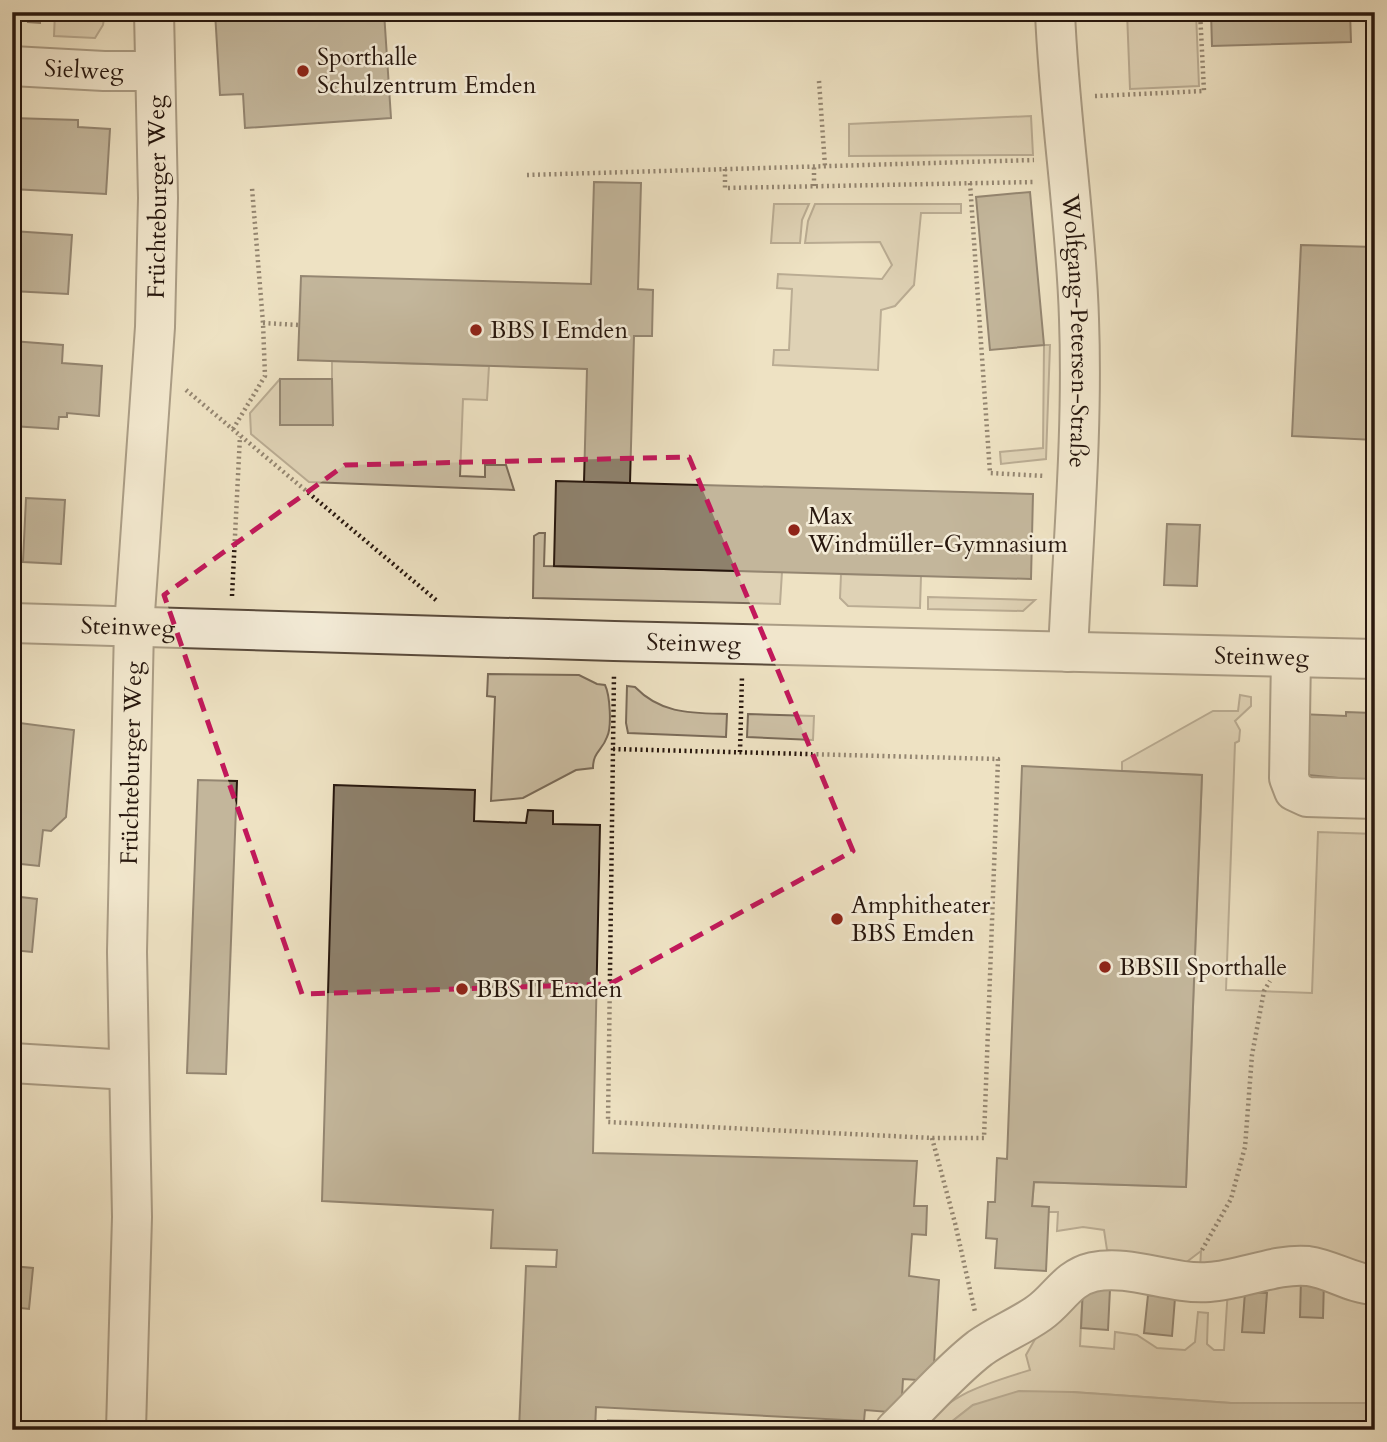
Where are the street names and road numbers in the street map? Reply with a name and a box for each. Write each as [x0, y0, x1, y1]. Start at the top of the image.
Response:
street label: Sielweg [43, 51, 124, 88]
street label: Früchteburger Weg [139, 94, 175, 299]
street label: Wolfgang-Petersen-Straße [1054, 192, 1096, 469]
street label: Steinweg [80, 609, 176, 644]
street label: Steinweg [646, 625, 742, 661]
street label: Steinweg [1214, 639, 1310, 674]
street label: Früchteburger Weg [112, 661, 150, 865]

